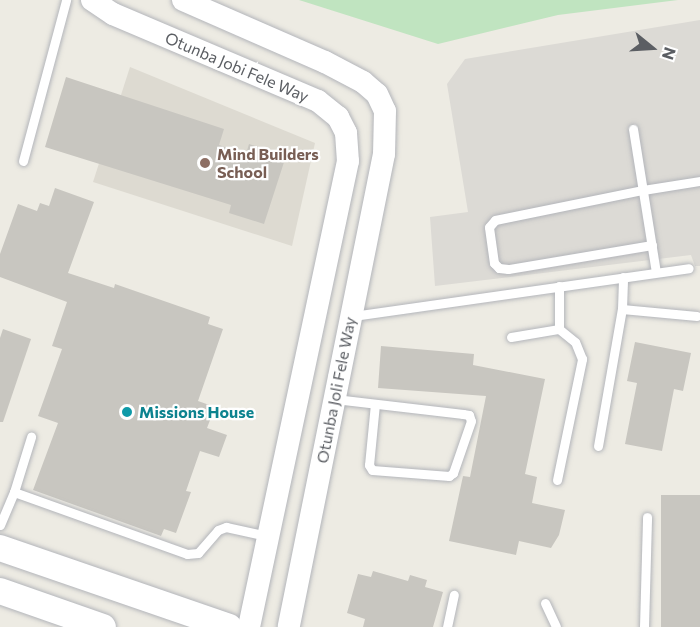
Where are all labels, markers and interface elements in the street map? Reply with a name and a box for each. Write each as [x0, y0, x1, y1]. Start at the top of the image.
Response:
north arrow [622, 18, 682, 78]
street label: Otunba Jobi Fele Way [162, 28, 312, 106]
text: N [659, 45, 680, 62]
place label: Mind Builders School [217, 144, 319, 182]
marker: Mind Builders School [198, 156, 212, 170]
street label: Otunba Joli Fele Way [312, 315, 360, 465]
place label: Missions House [139, 402, 254, 422]
marker: Missions House [120, 405, 134, 419]

